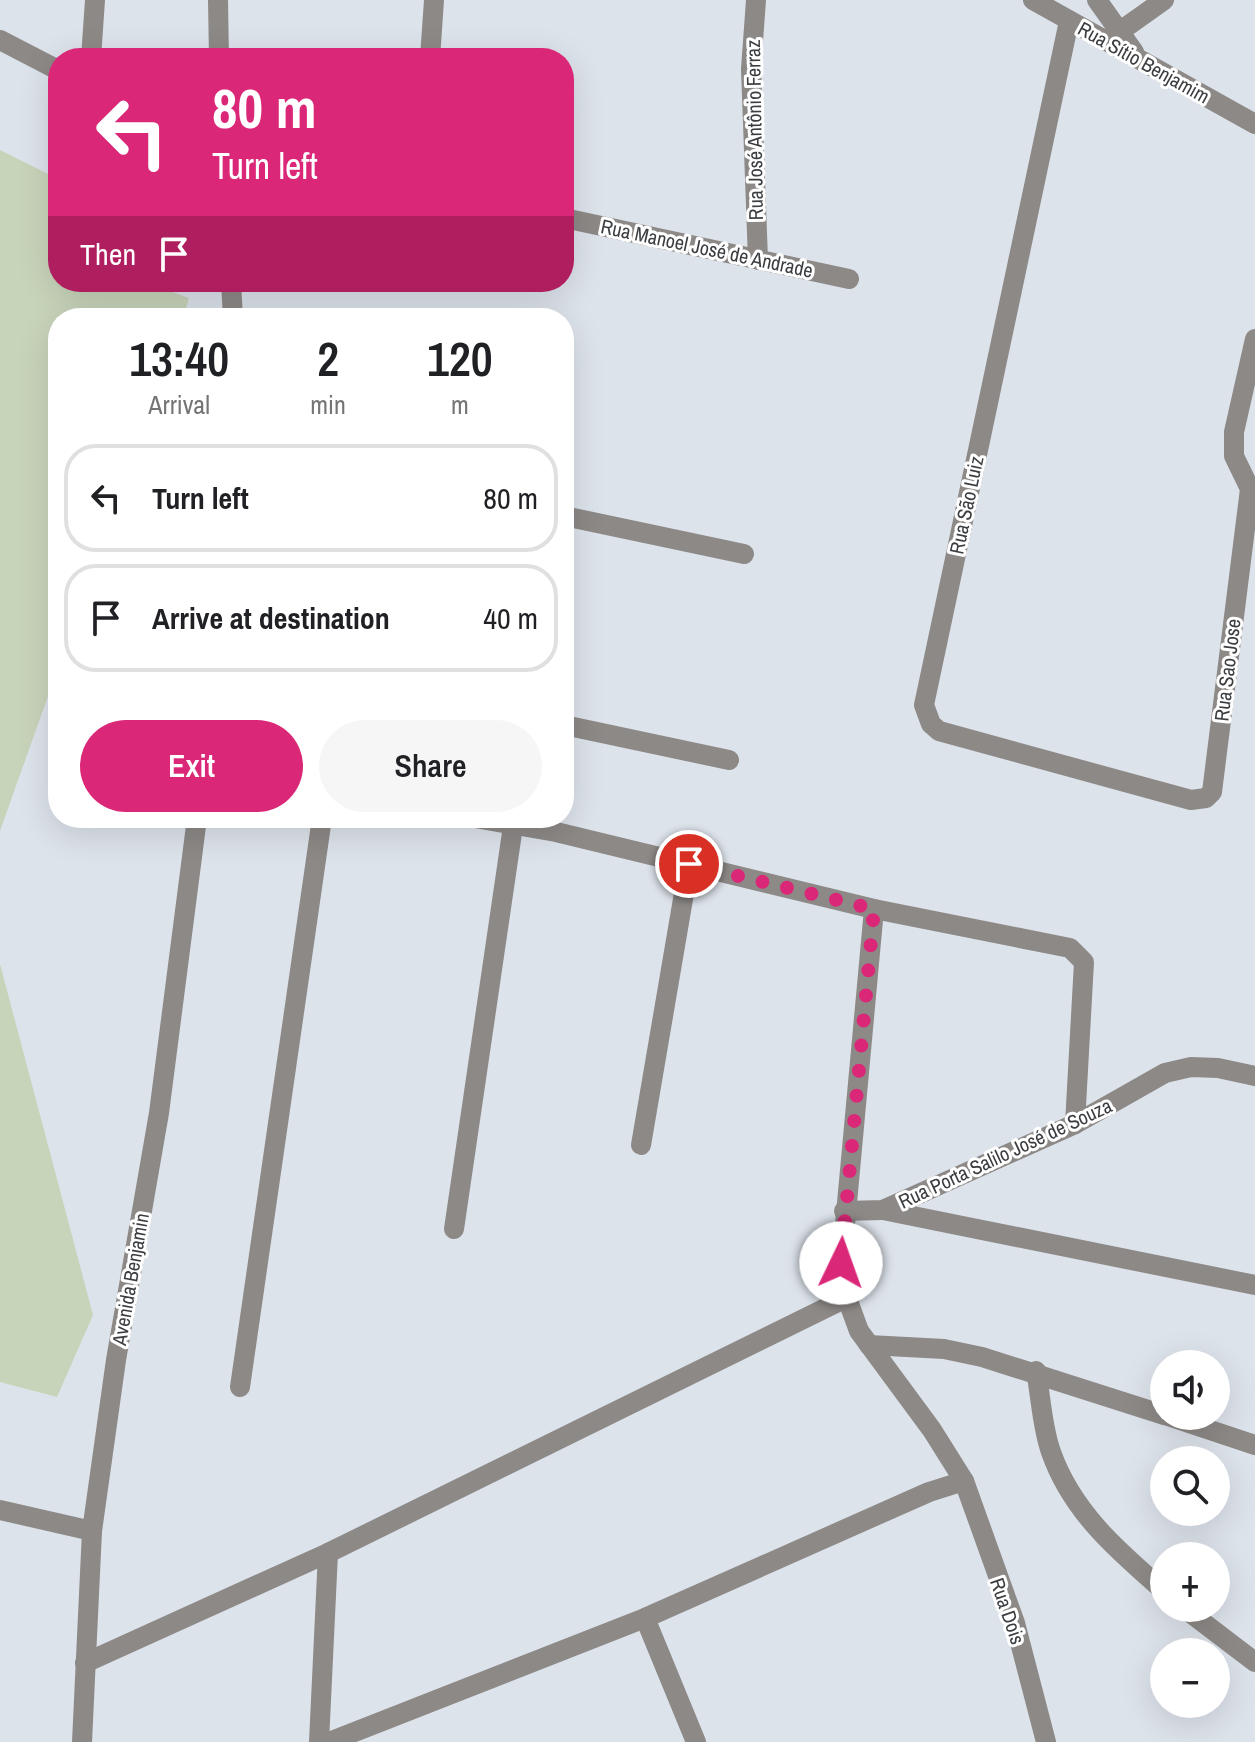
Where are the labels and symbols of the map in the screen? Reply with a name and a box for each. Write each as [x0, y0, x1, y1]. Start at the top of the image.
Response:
street label: Rua Sítio Benjamim [1073, 15, 1215, 109]
street label: Rua José Antônio Ferraz [739, 39, 769, 221]
street label: Rua Manoel José de Andrade [599, 212, 815, 284]
street label: Rua São Luiz [942, 454, 990, 556]
street label: Rua Sao Jose [1207, 617, 1247, 723]
pin [655, 830, 723, 898]
street label: Rua Porta Salilo José de Souza [894, 1092, 1116, 1214]
street label: Avenida Benjamin [105, 1211, 155, 1348]
position arrow [799, 1221, 883, 1305]
street label: Rua Dois [984, 1574, 1032, 1648]

